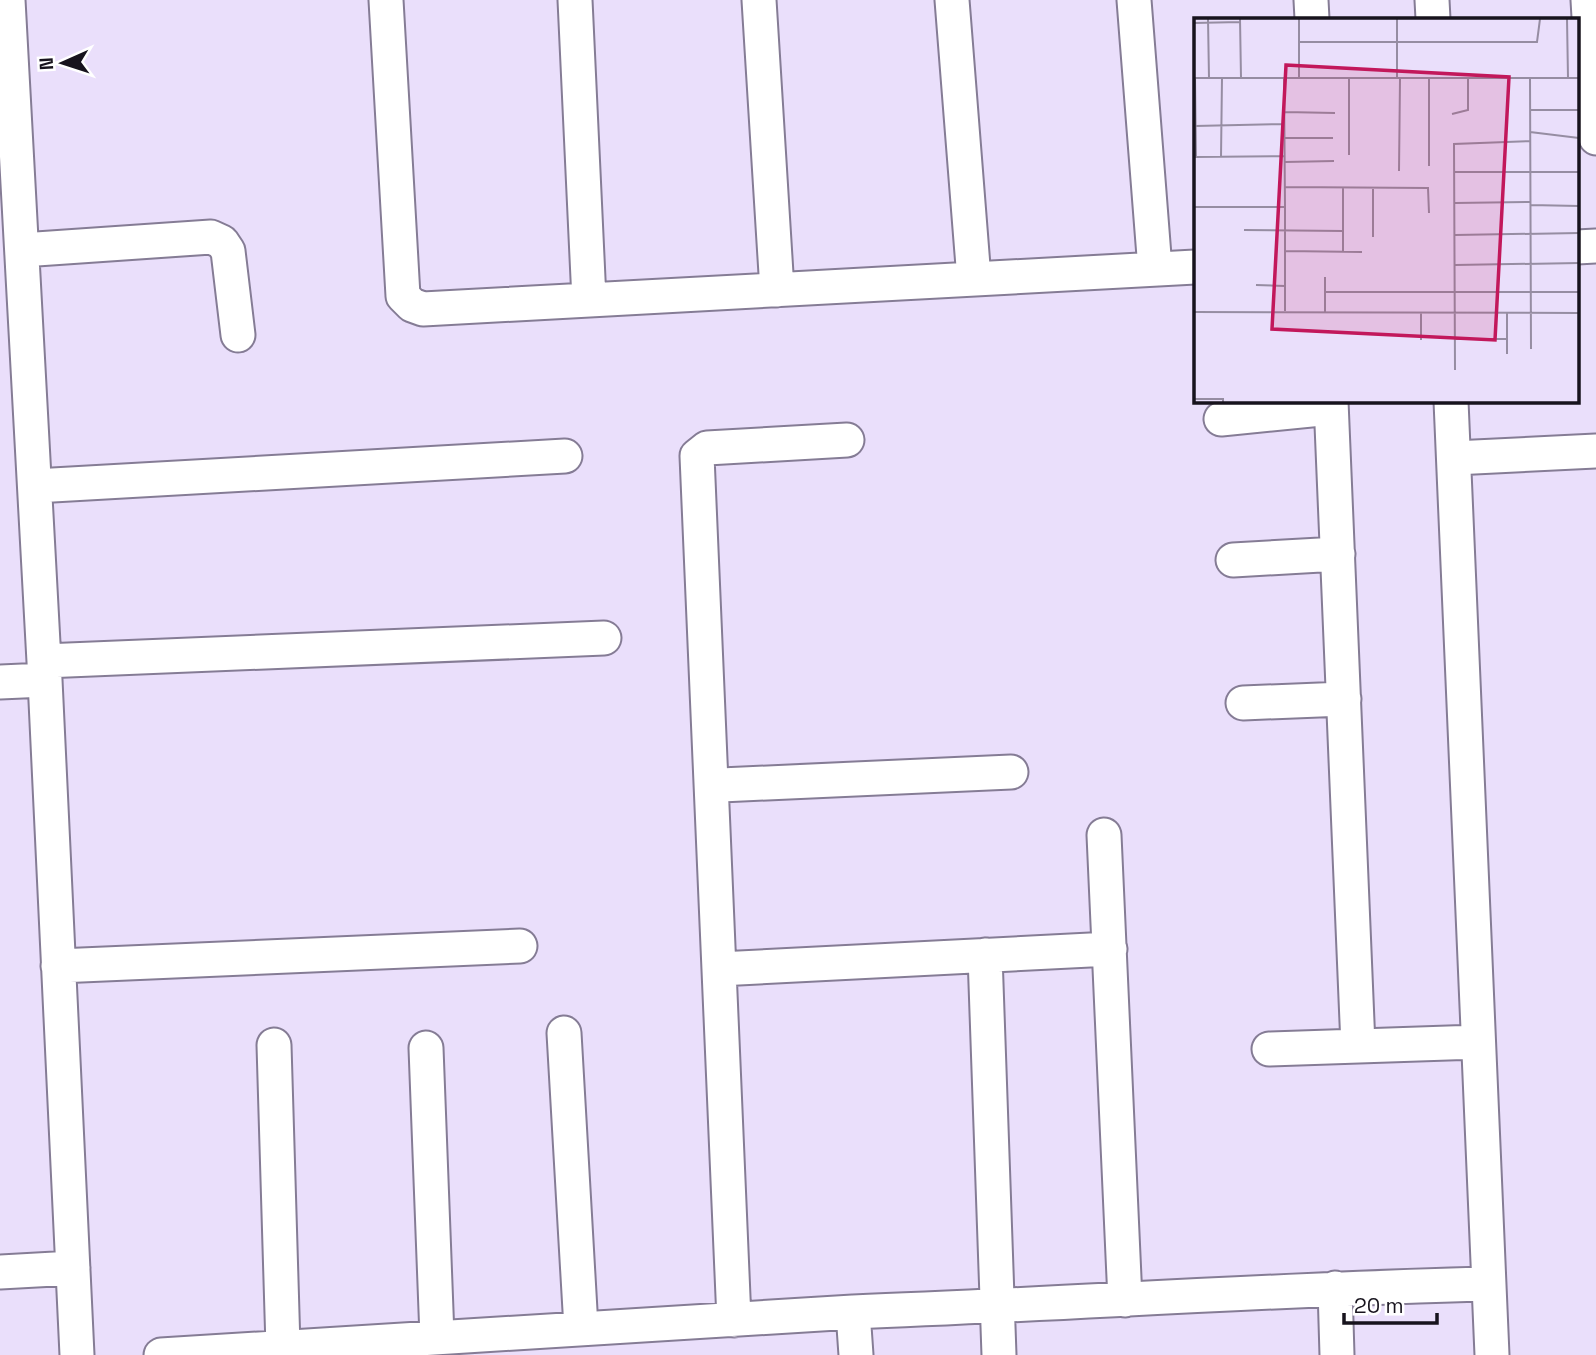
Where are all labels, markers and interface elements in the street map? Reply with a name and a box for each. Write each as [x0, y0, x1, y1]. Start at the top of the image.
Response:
inset map [1194, 18, 1578, 402]
north arrow [28, 28, 98, 98]
text: N [34, 57, 59, 71]
scale bar [1344, 1282, 1437, 1326]
text: 20 m [1354, 1292, 1404, 1319]

